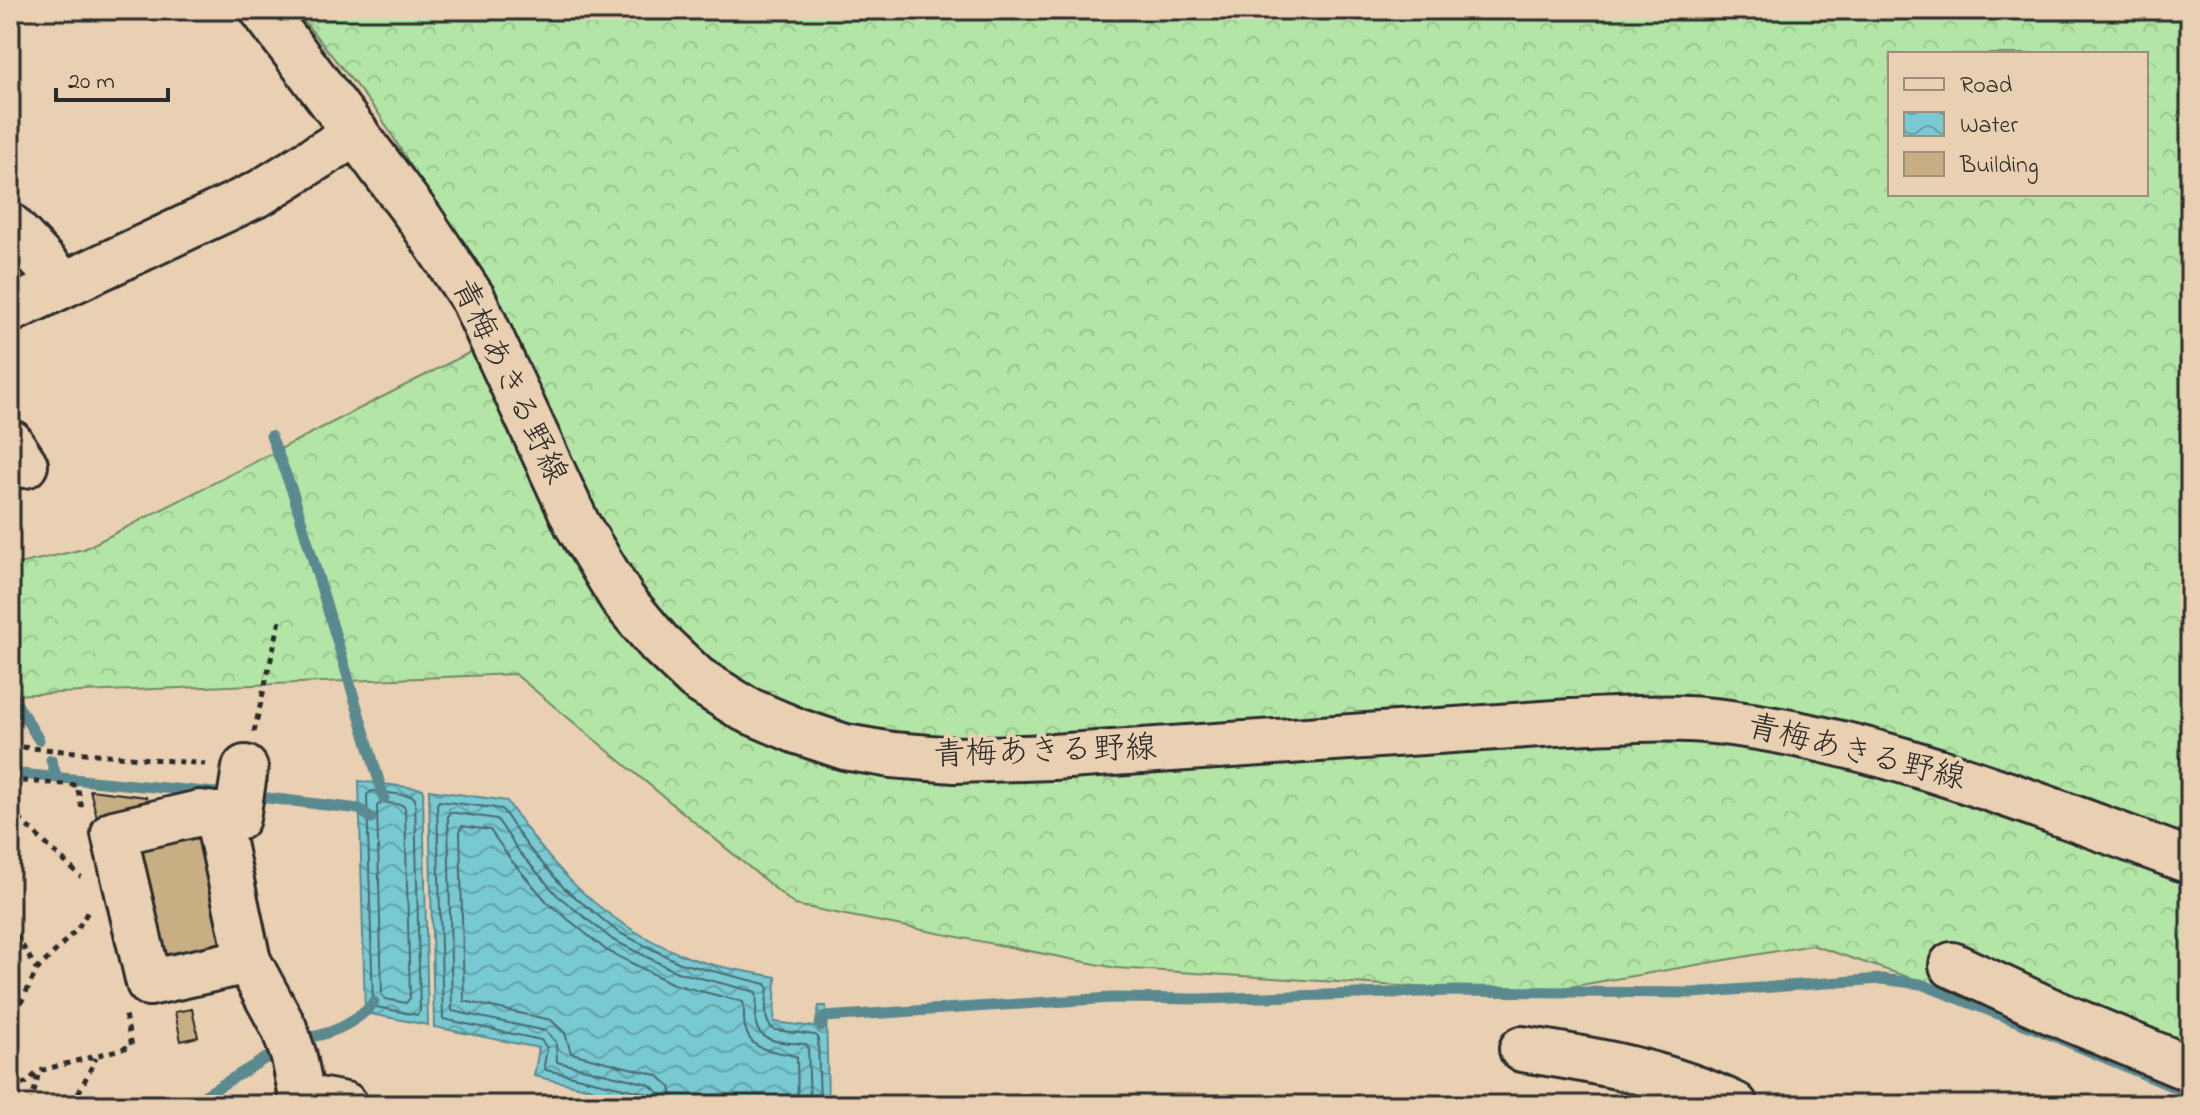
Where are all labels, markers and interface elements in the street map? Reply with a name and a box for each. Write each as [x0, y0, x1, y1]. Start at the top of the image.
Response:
scale bar [56, 52, 168, 102]
legend [1888, 52, 2148, 196]
text: 20 m [68, 65, 115, 100]
text: Road [1960, 69, 2013, 104]
text: Water [1960, 109, 2018, 144]
text: Building [1959, 149, 2039, 184]
street label: 青梅あきる野線 [438, 271, 578, 493]
street label: 青梅あきる野線 [1742, 704, 1970, 804]
street label: 青梅あきる野線 [933, 726, 1157, 780]

